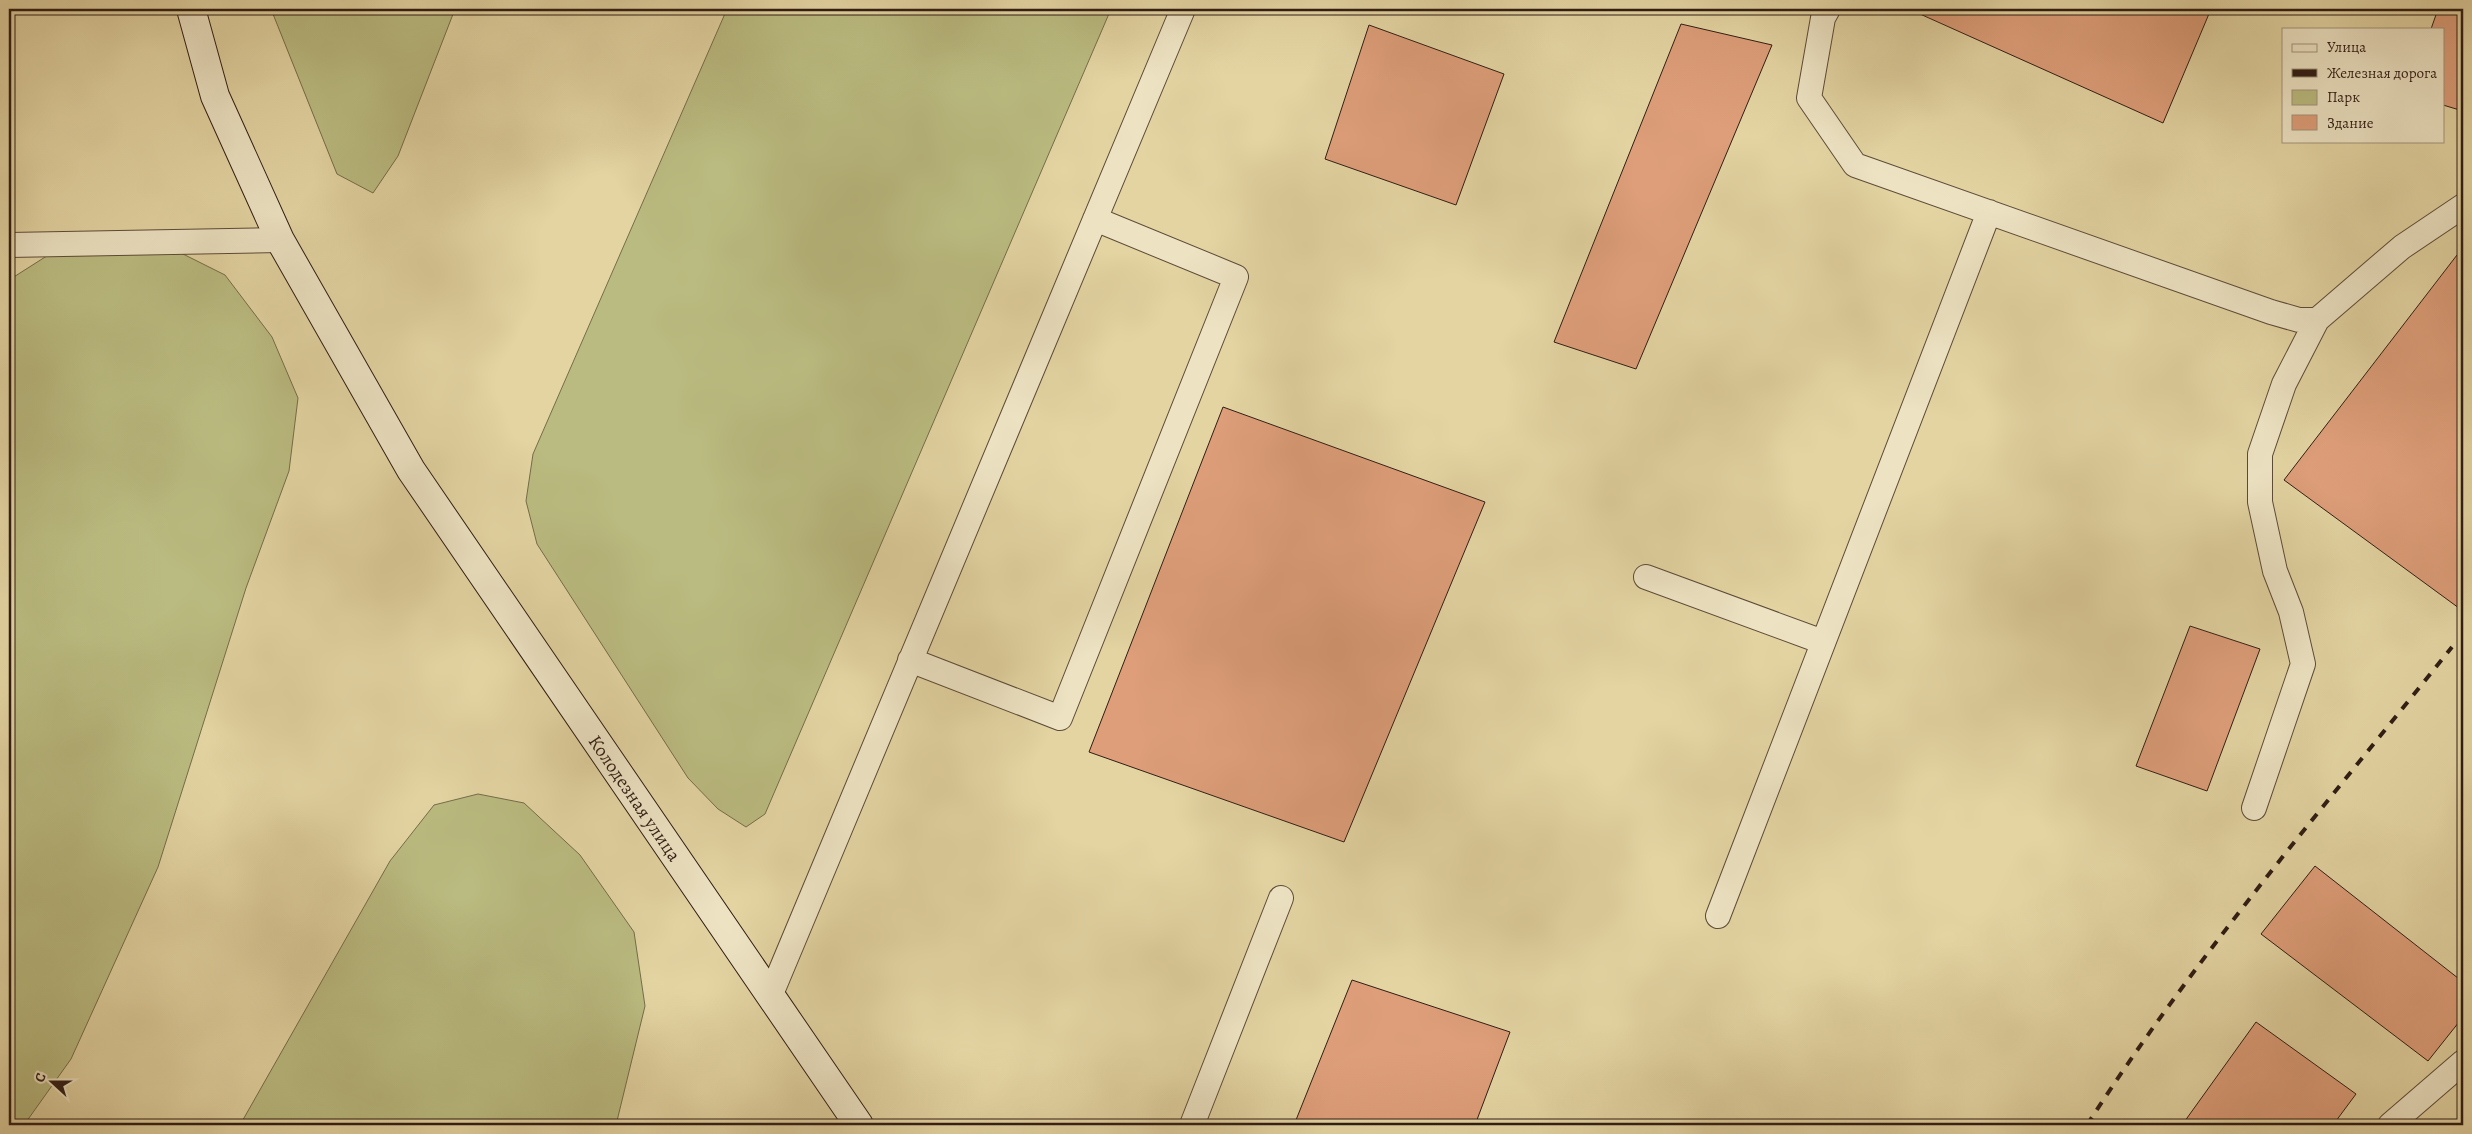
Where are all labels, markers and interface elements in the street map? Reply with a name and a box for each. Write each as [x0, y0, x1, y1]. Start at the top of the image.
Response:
legend [2282, 28, 2444, 142]
text: Улица [2327, 37, 2366, 57]
text: Железная дорога [2327, 63, 2437, 83]
text: Парк [2327, 87, 2360, 107]
text: Здание [2327, 113, 2374, 133]
street label: Колодезная улица [582, 730, 687, 867]
north arrow [28, 1056, 78, 1106]
text: С [30, 1070, 51, 1085]

